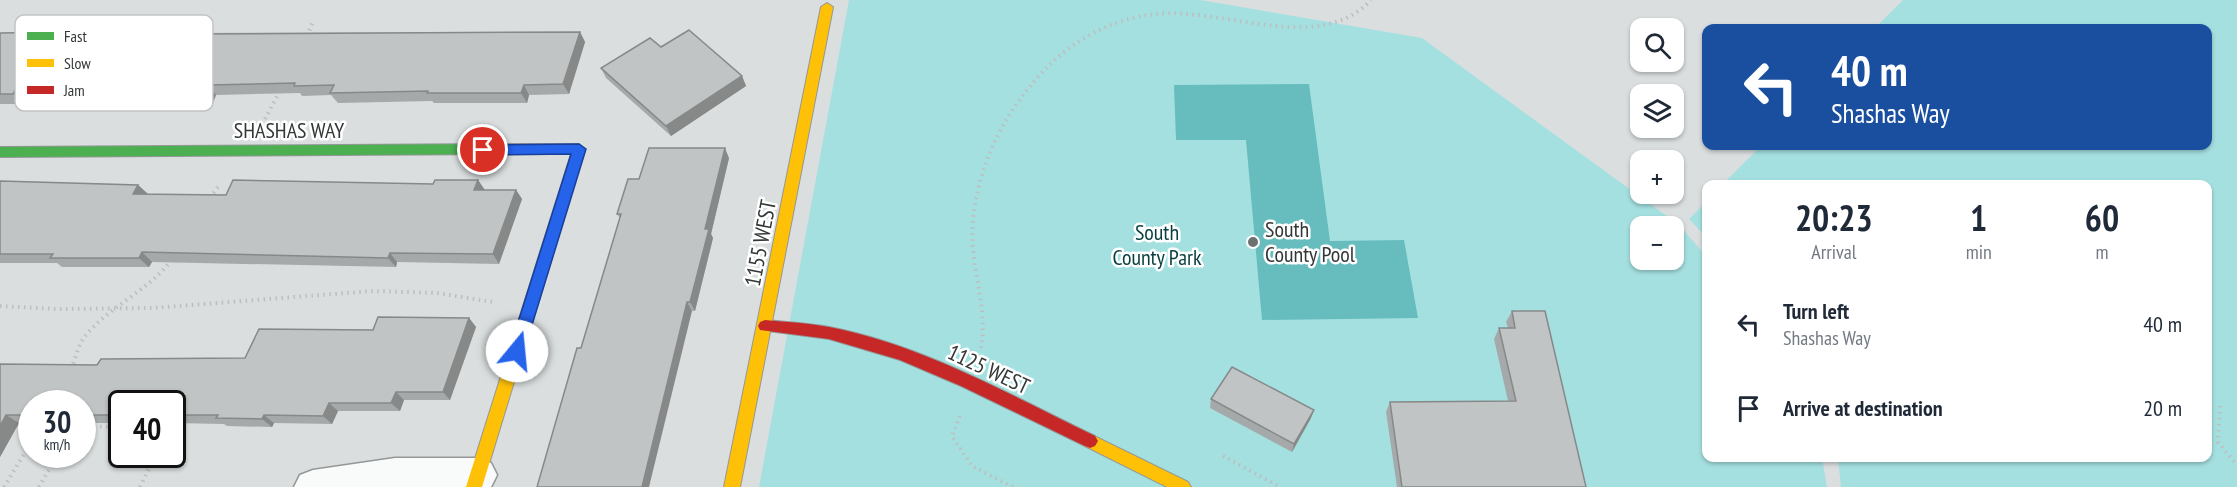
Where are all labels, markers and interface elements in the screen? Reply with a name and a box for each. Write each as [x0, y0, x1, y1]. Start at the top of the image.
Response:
legend [15, 15, 213, 111]
map controls [1630, 18, 1684, 270]
button: search [1630, 18, 1684, 72]
text: Fast [64, 26, 87, 46]
text: 40 m [1831, 43, 1908, 98]
icon: left [1732, 48, 1810, 126]
text: Slow [64, 53, 91, 73]
text: Jam [63, 80, 85, 100]
button: layers [1630, 84, 1684, 138]
text: Shashas Way [1831, 96, 1950, 130]
street label: SHASHAS WAY [234, 116, 344, 144]
pin [457, 124, 508, 175]
icon: arrive [466, 133, 499, 166]
button: + [1630, 150, 1684, 204]
text: 20:23 [1795, 194, 1873, 241]
text: 1 [1970, 194, 1987, 241]
text: 60 [2085, 194, 2119, 241]
street label: 1155 WEST [738, 197, 782, 289]
place label: South County Pool [1265, 215, 1356, 268]
button: − [1630, 216, 1684, 270]
park label: South County Park [1112, 218, 1202, 271]
marker: South County Pool [1246, 235, 1260, 249]
text: Arrival [1811, 239, 1856, 265]
text: min [1966, 239, 1992, 265]
text: m [2095, 239, 2108, 265]
text: Turn left [1783, 297, 1849, 325]
icon: left [1732, 308, 1765, 341]
text: 40 m [2143, 310, 2182, 338]
position arrow [485, 319, 549, 383]
text: Shashas Way [1783, 325, 1871, 351]
street label: 1125 WEST [943, 338, 1035, 400]
speed limit sign: 40 [108, 390, 186, 468]
icon: arrive [1732, 392, 1765, 425]
text: Arrive at destination [1783, 394, 1943, 422]
text: 20 m [2143, 394, 2182, 422]
text: 30 [43, 402, 71, 441]
text: km/h [44, 435, 70, 454]

